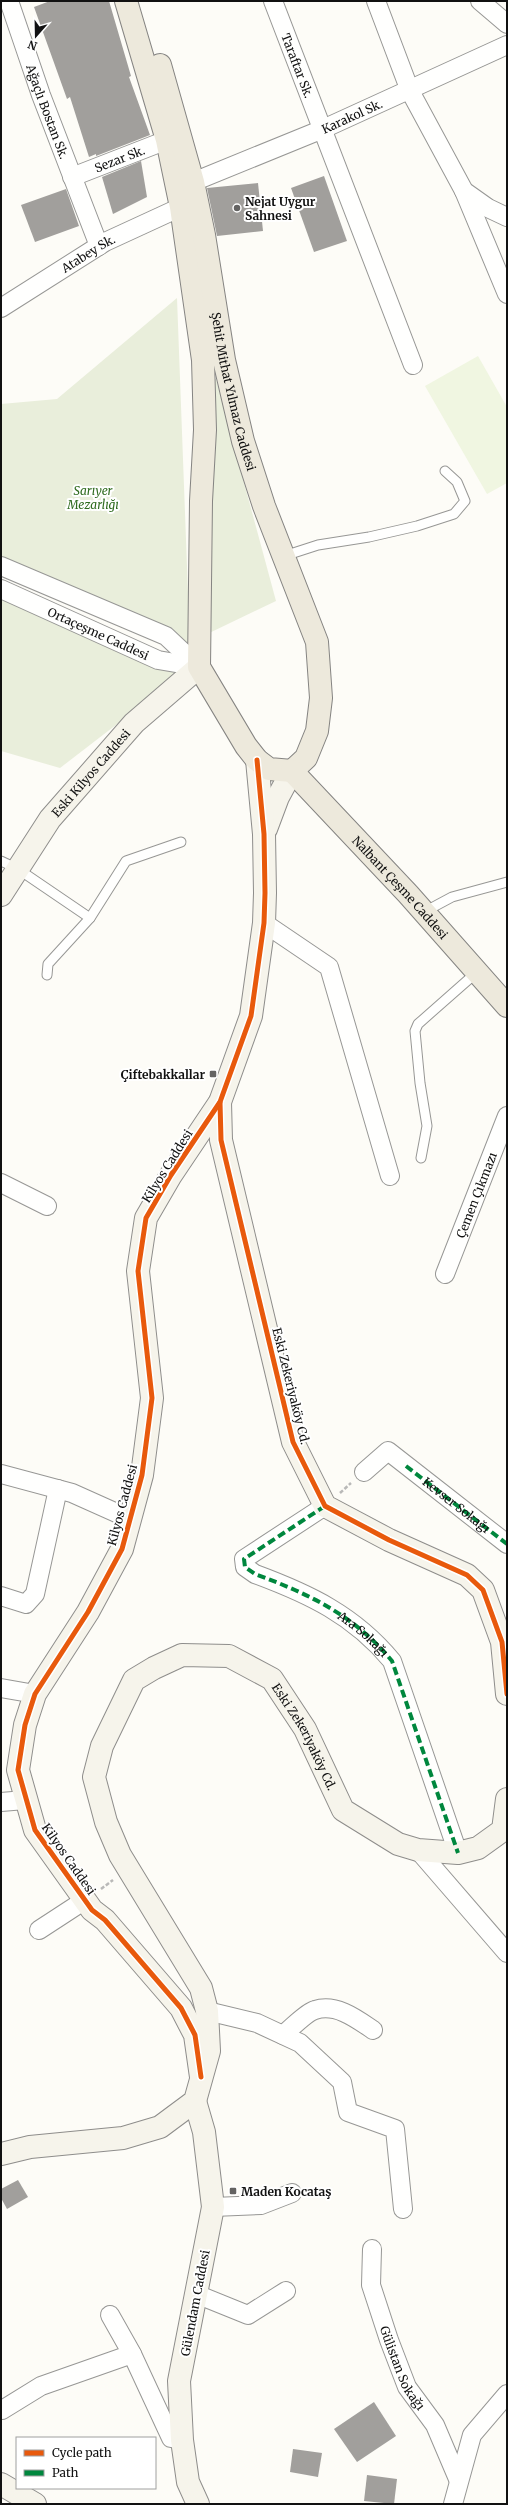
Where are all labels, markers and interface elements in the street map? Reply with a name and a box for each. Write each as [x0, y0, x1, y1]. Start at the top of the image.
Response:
north arrow [16, 16, 56, 56]
street label: Taraftar Sk. [279, 31, 317, 100]
text: N [26, 37, 39, 53]
street label: Ağaçlı Bostan Sk. [23, 61, 72, 161]
street label: Karakol Sk. [319, 96, 385, 136]
street label: Sezar Sk. [92, 142, 147, 175]
place label: Nejat Uygur Sahnesi [245, 194, 316, 223]
marker: Nejat Uygur Sahnesi [232, 203, 242, 213]
street label: Atabey Sk. [57, 231, 117, 276]
street label: Şehit Mithat Yılmaz Caddesi [209, 311, 260, 473]
park label: Sarıyer Mezarlığı [66, 483, 119, 512]
street label: Ortaçeşme Caddesi [45, 604, 152, 663]
street label: Eski Kilyos Caddesi [48, 726, 133, 820]
street label: Nalbant Çeşme Caddesi [350, 833, 452, 942]
place label: Çiftebakkallar [121, 1067, 205, 1082]
marker: Çiftebakkallar [208, 1069, 218, 1079]
street label: Kilyos Caddesi [138, 1126, 196, 1205]
street label: Çemen Çıkmazı [452, 1150, 500, 1240]
street label: Eski Zekeriyaköy Cd. [269, 1326, 313, 1446]
street label: Kilyos Caddesi [104, 1463, 140, 1547]
street label: Kevser Sokağı [420, 1474, 493, 1536]
street label: Ara Sokağı [334, 1607, 392, 1660]
street label: Eski Zekeriyaköy Cd. [269, 1680, 340, 1792]
street label: Kilyos Caddesi [39, 1820, 99, 1898]
place label: Maden Kocataş [241, 2184, 331, 2199]
marker: Maden Kocataş [228, 2186, 238, 2196]
street label: Gülendam Caddesi [177, 2249, 213, 2357]
street label: Gülistan Sokağı [377, 2324, 429, 2413]
legend [16, 2437, 156, 2489]
text: Cycle path [52, 2445, 112, 2460]
text: Path [52, 2465, 78, 2480]

